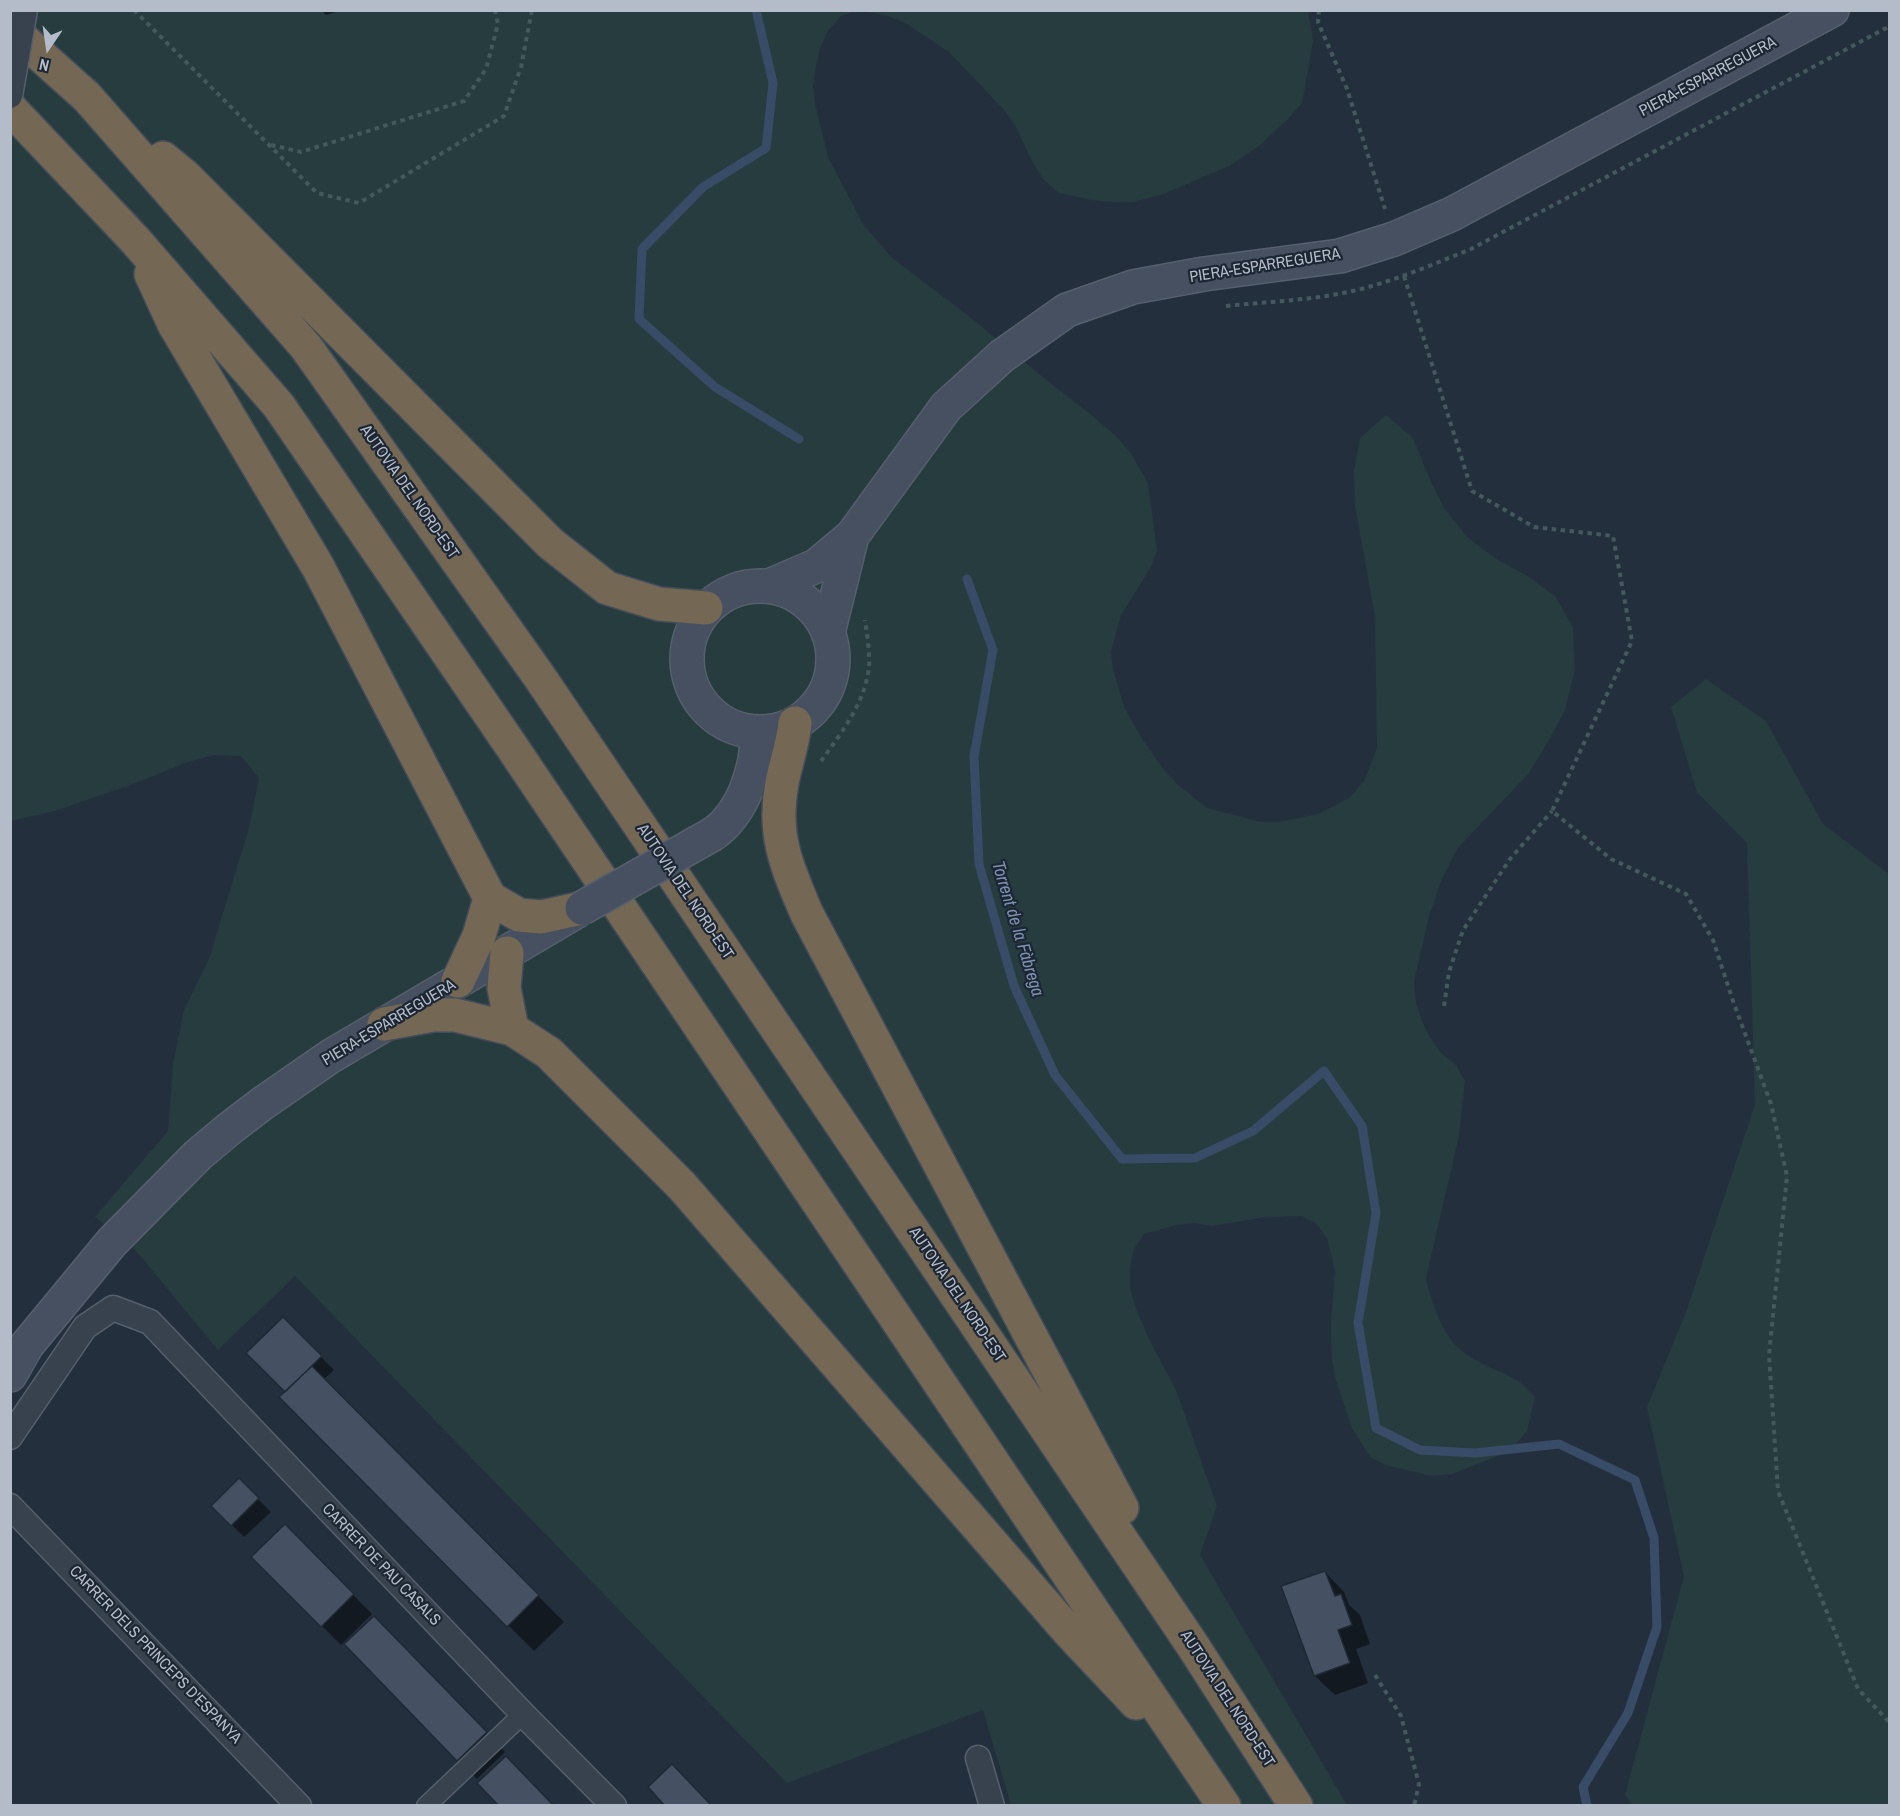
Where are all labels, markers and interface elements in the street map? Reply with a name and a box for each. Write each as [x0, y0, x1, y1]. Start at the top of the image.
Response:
north arrow [18, 18, 78, 78]
street label: PIERA-ESPARREGUERA [1636, 33, 1780, 121]
text: N [37, 54, 51, 77]
street label: PIERA-ESPARREGUERA [1188, 245, 1342, 287]
street label: AUTOVIA DEL NORD-EST [356, 421, 462, 563]
street label: AUTOVIA DEL NORD-EST [633, 821, 737, 963]
water label: Torrent de la Fàbrega [986, 859, 1048, 999]
street label: PIERA-ESPARREGUERA [319, 976, 459, 1070]
street label: AUTOVIA DEL NORD-EST [905, 1224, 1009, 1366]
street label: CARRER DE PAU CASALS [318, 1500, 444, 1630]
street label: CARRER DELS PRINCEPS D'ESPANYA [65, 1562, 245, 1748]
street label: AUTOVIA DEL NORD-EST [1176, 1627, 1278, 1771]

